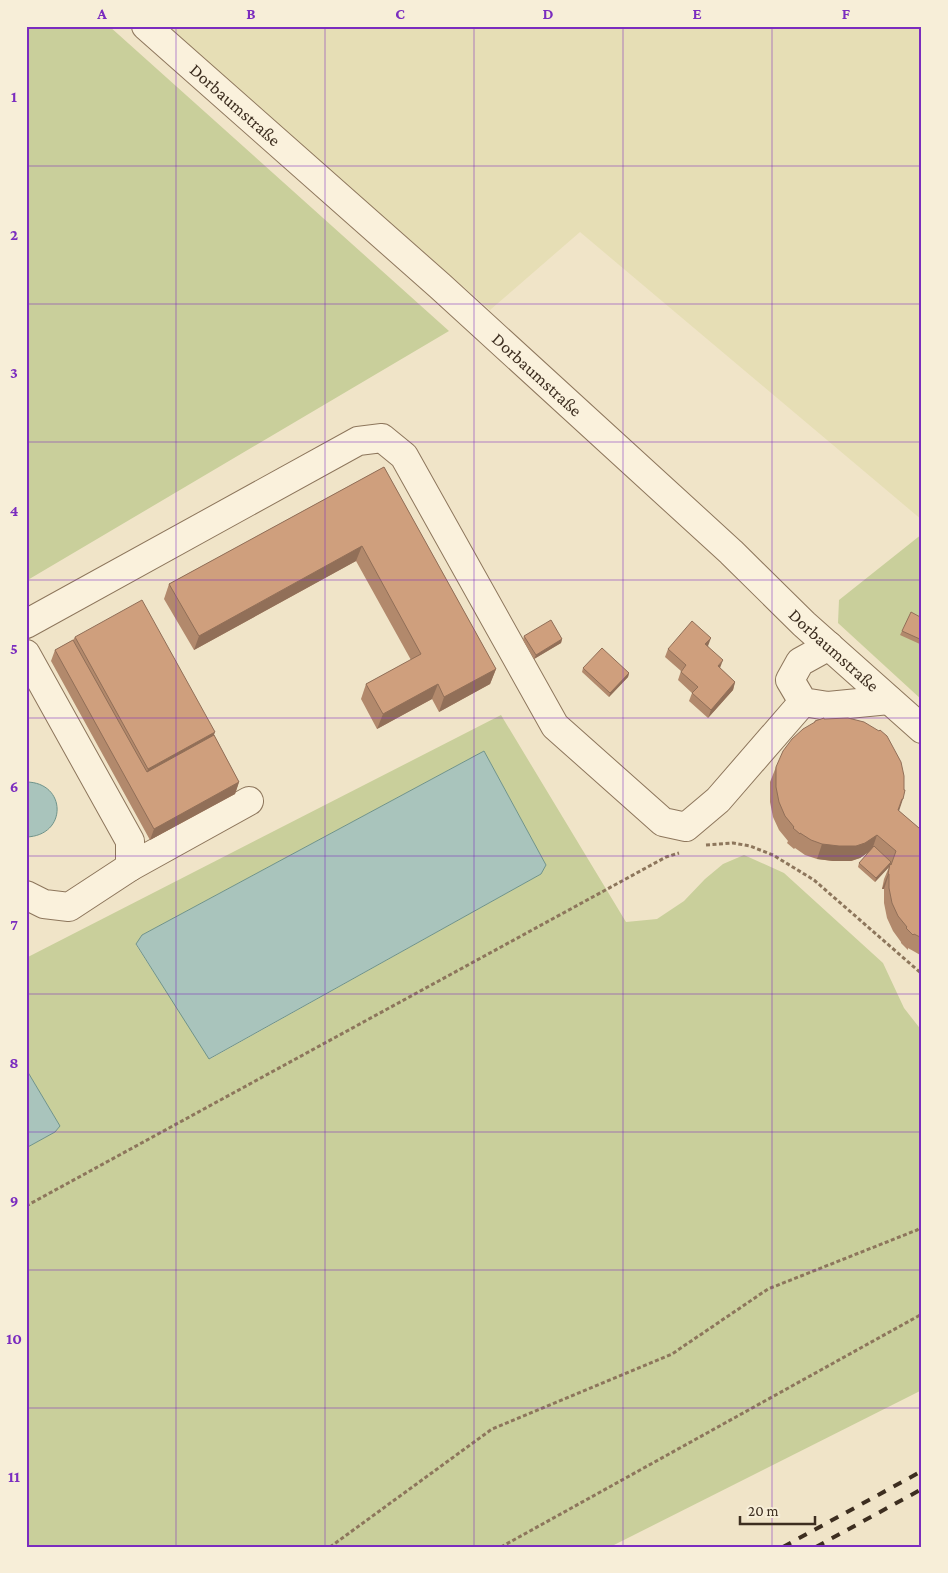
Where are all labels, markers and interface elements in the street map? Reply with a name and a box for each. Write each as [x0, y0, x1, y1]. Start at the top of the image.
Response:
text: A [96, 5, 107, 22]
text: B [246, 5, 256, 22]
text: C [395, 5, 405, 22]
text: D [542, 5, 554, 22]
text: E [692, 5, 702, 22]
text: F [842, 5, 851, 22]
street label: Dorbaumstraße [186, 59, 285, 150]
text: 1 [11, 88, 17, 105]
text: 2 [10, 226, 18, 243]
street label: Dorbaumstraße [488, 329, 586, 421]
text: 3 [10, 364, 18, 381]
text: 4 [10, 502, 19, 519]
street label: Dorbaumstraße [785, 605, 883, 696]
text: 5 [10, 640, 18, 657]
text: 6 [10, 778, 18, 795]
text: 7 [10, 916, 18, 933]
text: 8 [9, 1054, 19, 1071]
text: 9 [10, 1192, 18, 1209]
text: 10 [6, 1330, 22, 1347]
text: 11 [8, 1468, 20, 1485]
scale bar [740, 1493, 816, 1525]
text: 20 m [748, 1503, 779, 1519]

